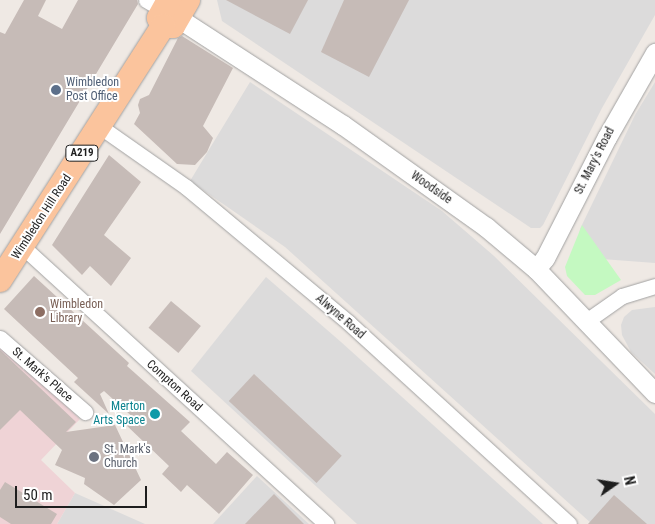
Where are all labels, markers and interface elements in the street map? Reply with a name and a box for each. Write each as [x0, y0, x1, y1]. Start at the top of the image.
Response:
place label: Wimbledon Post Office [66, 76, 119, 104]
marker: Wimbledon Post Office [50, 84, 62, 96]
street label: St. Mary's Road [572, 125, 618, 197]
road number: A219 [64, 144, 100, 162]
street label: Woodside [408, 169, 454, 207]
street label: Wimbledon Hill Road [9, 172, 75, 262]
street label: Alwyne Road [312, 292, 368, 342]
place label: Wimbledon Library [50, 298, 103, 326]
marker: Wimbledon Library [34, 306, 46, 318]
street label: St. Mark's Place [9, 345, 75, 405]
street label: Compton Road [143, 357, 205, 415]
place label: Merton Arts Space [93, 400, 145, 428]
marker: Merton Arts Space [149, 408, 161, 420]
place label: St. Mark's Church [104, 443, 151, 471]
marker: St. Mark's Church [88, 451, 100, 463]
north arrow [590, 459, 640, 509]
text: N [621, 475, 638, 487]
scale bar [18, 476, 150, 508]
text: 50 m [23, 486, 53, 504]

